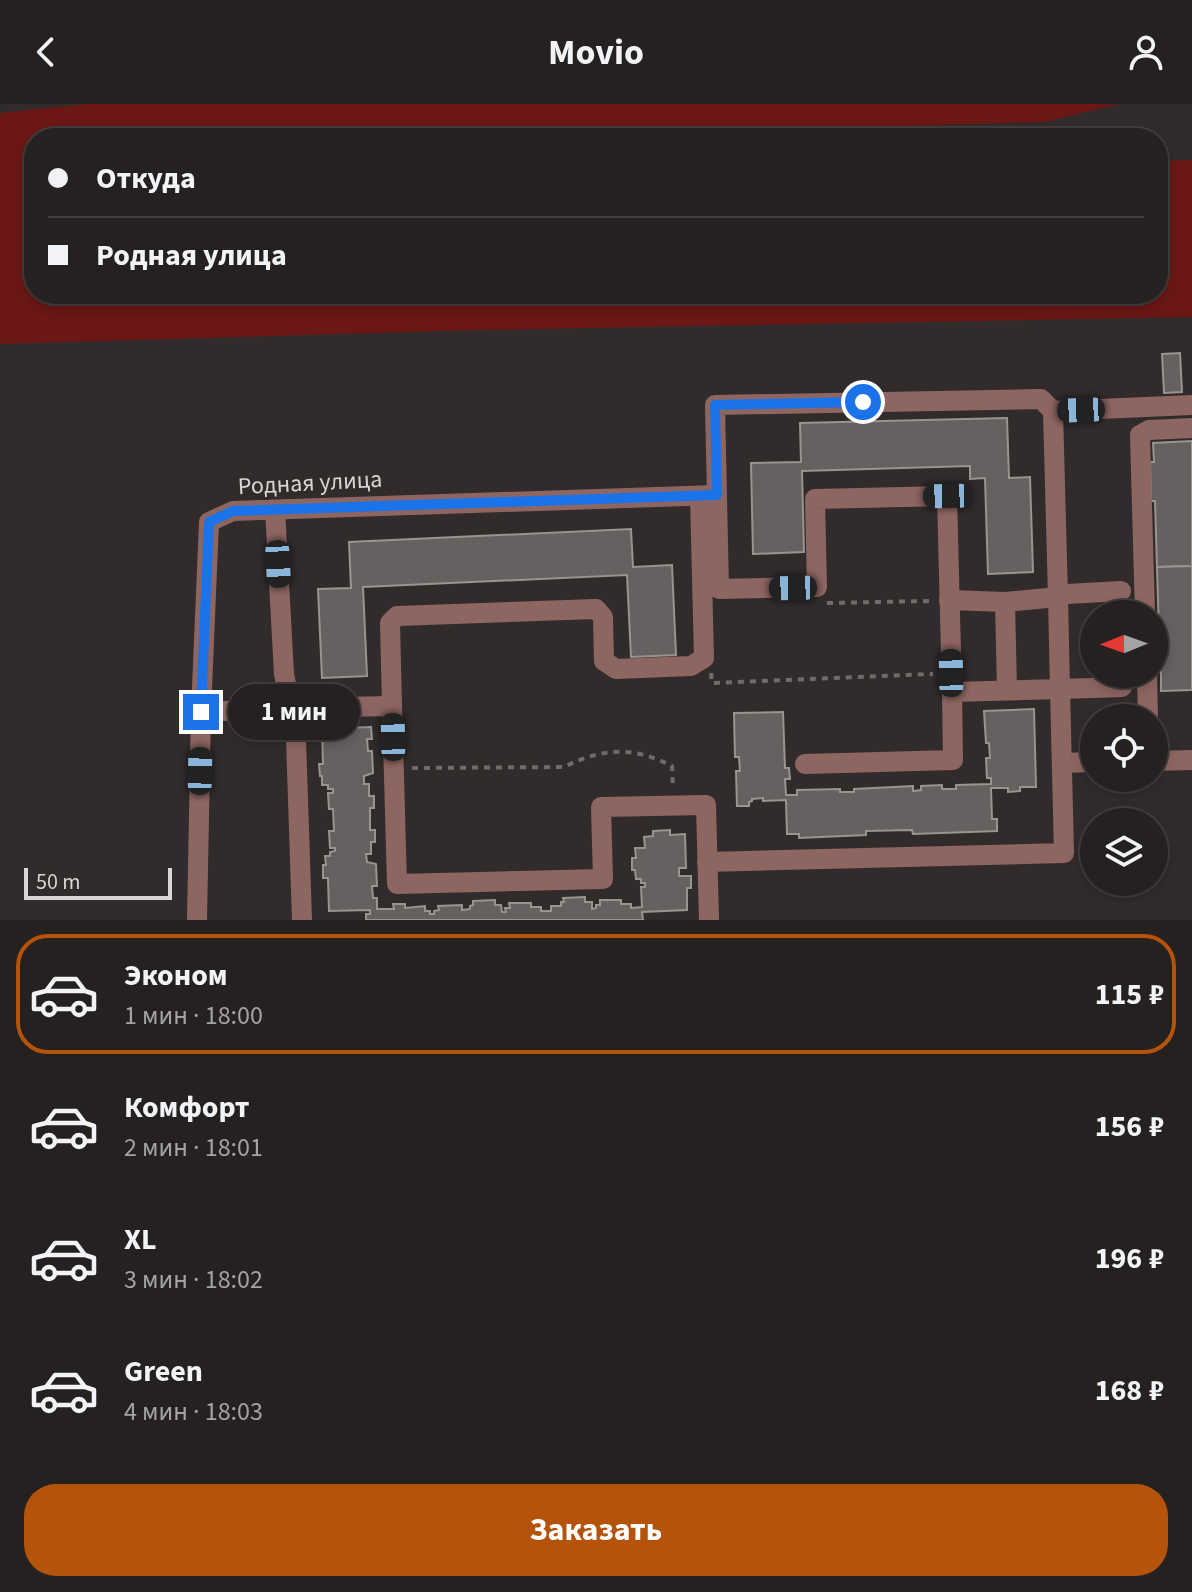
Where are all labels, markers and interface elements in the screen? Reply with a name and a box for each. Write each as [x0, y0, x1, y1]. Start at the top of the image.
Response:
text: Movio [548, 27, 644, 78]
icon: back [24, 30, 68, 74]
icon: person [1124, 30, 1168, 74]
text: Откуда [96, 157, 196, 200]
text: Родная улица [96, 234, 287, 277]
route start [845, 384, 881, 420]
car [1057, 397, 1105, 423]
street label: Родная улица [237, 462, 383, 504]
car [923, 484, 971, 508]
car [265, 539, 291, 589]
car [769, 576, 817, 600]
north arrow [1080, 600, 1168, 688]
map controls [1080, 600, 1168, 896]
car [939, 649, 963, 697]
callout: 1 мин [229, 684, 361, 740]
text: 1 мин [261, 693, 327, 730]
route end [183, 694, 219, 730]
button: locate [1080, 704, 1168, 792]
car [381, 713, 405, 761]
car [188, 747, 212, 795]
button: layers [1080, 808, 1168, 896]
scale bar [24, 864, 172, 900]
text: 50 m [36, 866, 81, 898]
text: Эконом [124, 954, 228, 997]
icon: car [28, 958, 100, 1030]
text: 115 ₽ [1095, 973, 1164, 1016]
text: 1 мин · 18:00 [124, 997, 263, 1034]
text: Комфорт [124, 1086, 250, 1129]
icon: car [28, 1090, 100, 1162]
text: 156 ₽ [1095, 1105, 1164, 1148]
text: 2 мин · 18:01 [124, 1129, 263, 1166]
text: XL [124, 1218, 157, 1261]
icon: car [28, 1222, 100, 1294]
text: 196 ₽ [1095, 1237, 1164, 1280]
text: 3 мин · 18:02 [124, 1261, 263, 1298]
text: Green [124, 1350, 203, 1393]
icon: car [28, 1354, 100, 1426]
text: 168 ₽ [1095, 1369, 1164, 1412]
text: 4 мин · 18:03 [124, 1393, 263, 1430]
button: Заказать [24, 1484, 1168, 1576]

